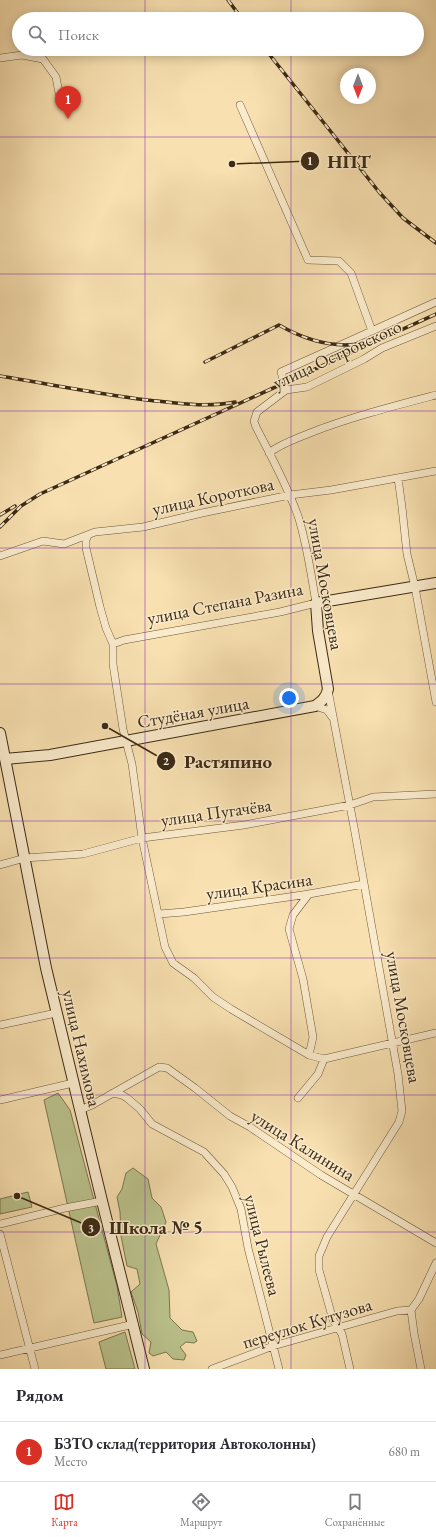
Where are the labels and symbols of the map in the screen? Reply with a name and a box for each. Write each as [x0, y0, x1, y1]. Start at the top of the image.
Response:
north arrow [340, 68, 376, 104]
pin: 1 [55, 86, 81, 119]
callout: НПТ [300, 145, 379, 176]
text: НПТ [327, 149, 372, 174]
text: 1 [307, 153, 313, 169]
street label: улица Островского [269, 314, 405, 394]
street label: улица Короткова [150, 472, 277, 520]
street label: улица Московцева [303, 516, 349, 652]
street label: улица Степана Разина [145, 576, 306, 629]
your location [279, 688, 299, 708]
street label: Студёная улица [135, 691, 251, 733]
callout: Растяпино [156, 746, 280, 777]
text: Растяпино [184, 749, 272, 774]
text: 2 [163, 753, 170, 769]
street label: улица Пугачёва [159, 793, 274, 831]
street label: улица Красина [205, 867, 314, 905]
street label: улица Московцева [381, 949, 427, 1085]
street label: улица Нахимова [57, 987, 107, 1110]
street label: улица Калинина [247, 1104, 360, 1187]
street label: улица Рылеева [239, 1192, 287, 1299]
callout: Школа № 5 [81, 1212, 211, 1243]
text: Школа № 5 [109, 1215, 203, 1240]
text: 3 [88, 1220, 94, 1236]
street label: переулок Кутузова [239, 1292, 375, 1354]

